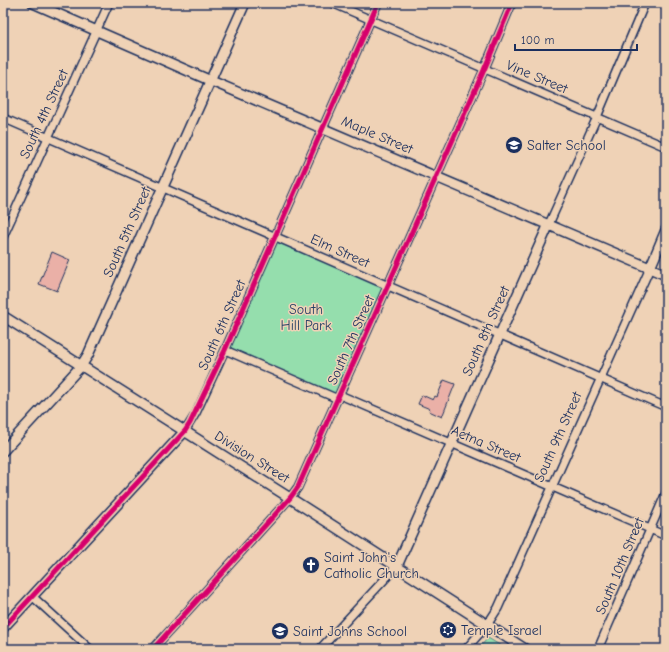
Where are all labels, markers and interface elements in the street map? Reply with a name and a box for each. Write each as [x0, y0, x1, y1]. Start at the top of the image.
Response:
scale bar [515, 26, 637, 52]
text: 100 m [521, 33, 554, 47]
street label: Vine Street [504, 56, 571, 98]
street label: South 4th Street [16, 66, 73, 161]
street label: Maple Street [339, 112, 416, 158]
school or university icon: Salter School [504, 135, 524, 155]
place label: Salter School [527, 137, 606, 154]
street label: South 5th Street [99, 183, 155, 280]
street label: Elm Street [308, 230, 373, 272]
street label: South 6th Street [194, 276, 250, 373]
street label: South 8th Street [459, 282, 514, 379]
street label: South 7th Street [324, 292, 379, 387]
park label: South Hill Park [281, 301, 332, 334]
street label: South 9th Street [530, 388, 586, 485]
street label: Aetna Street [449, 422, 524, 467]
street label: Division Street [211, 427, 293, 487]
street label: South 10th Street [592, 514, 648, 617]
place label: Saint John's Catholic Church [324, 549, 419, 582]
church icon: Saint John's Catholic Church [301, 555, 321, 575]
synagogue icon: Temple Israel [438, 620, 458, 640]
school or university icon: Saint Johns School [270, 621, 290, 641]
place label: Temple Israel [461, 622, 542, 639]
place label: Saint Johns School [293, 623, 407, 640]

